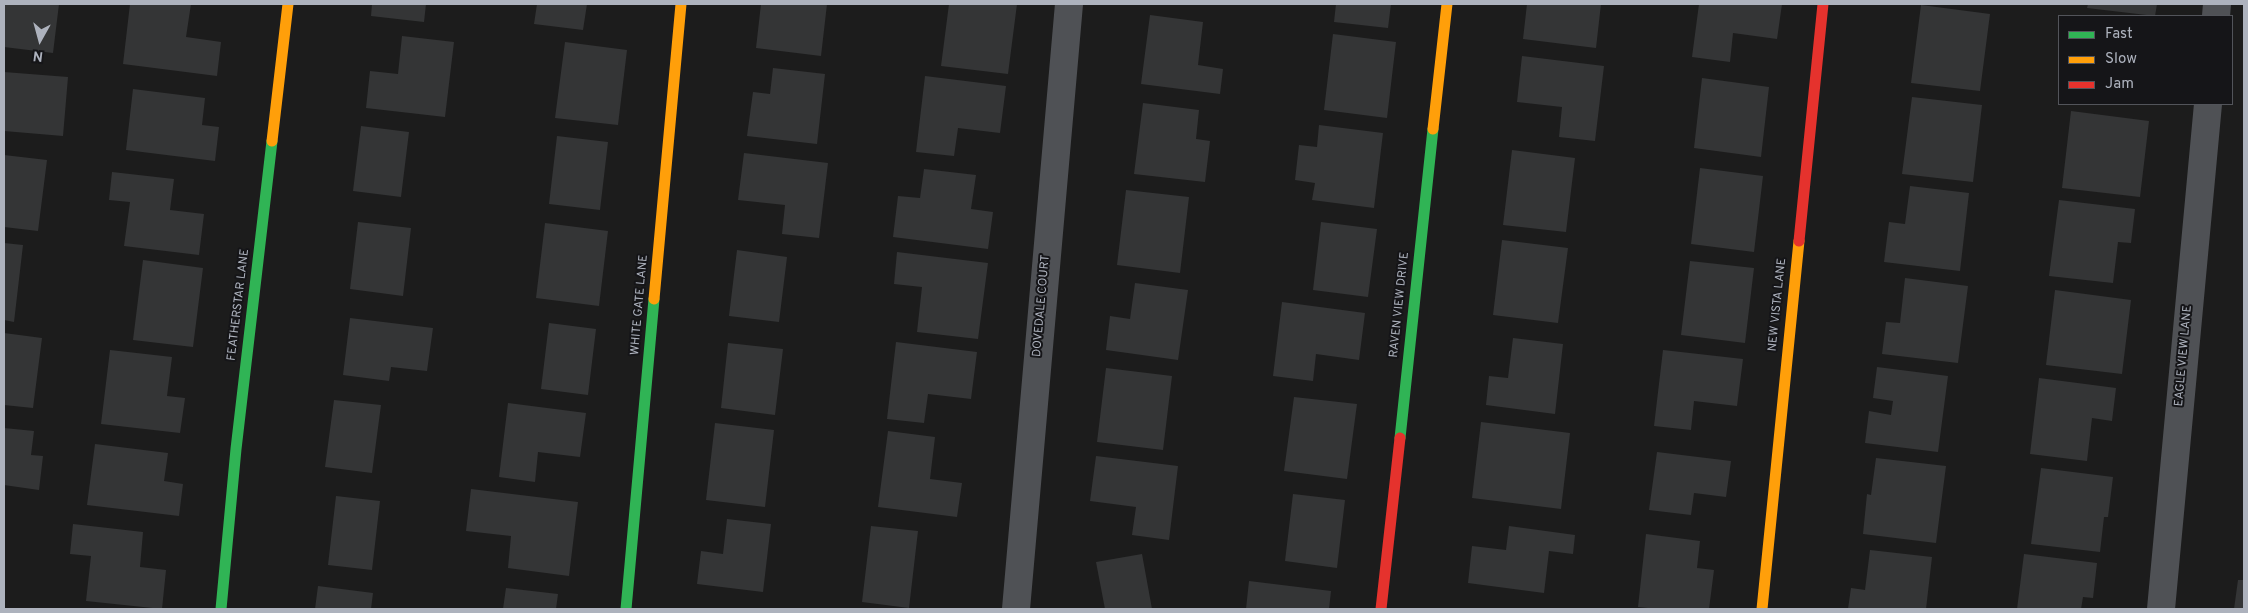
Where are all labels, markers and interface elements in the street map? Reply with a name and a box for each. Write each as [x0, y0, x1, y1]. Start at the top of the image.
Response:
north arrow [15, 15, 65, 65]
legend [2058, 15, 2233, 105]
text: Fast [2105, 25, 2133, 44]
text: N [32, 46, 44, 64]
text: Slow [2105, 50, 2137, 69]
text: Jam [2105, 75, 2134, 94]
street label: FEATHERSTAR LANE [225, 248, 253, 362]
street label: RAVEN VIEW DRIVE [1387, 251, 1413, 359]
street label: WHITE GATE LANE [628, 254, 652, 356]
street label: DOVEDALE COURT [1030, 254, 1054, 358]
street label: NEW VISTA LANE [1766, 258, 1790, 352]
street label: EAGLE VIEW LANE [2172, 305, 2196, 407]

